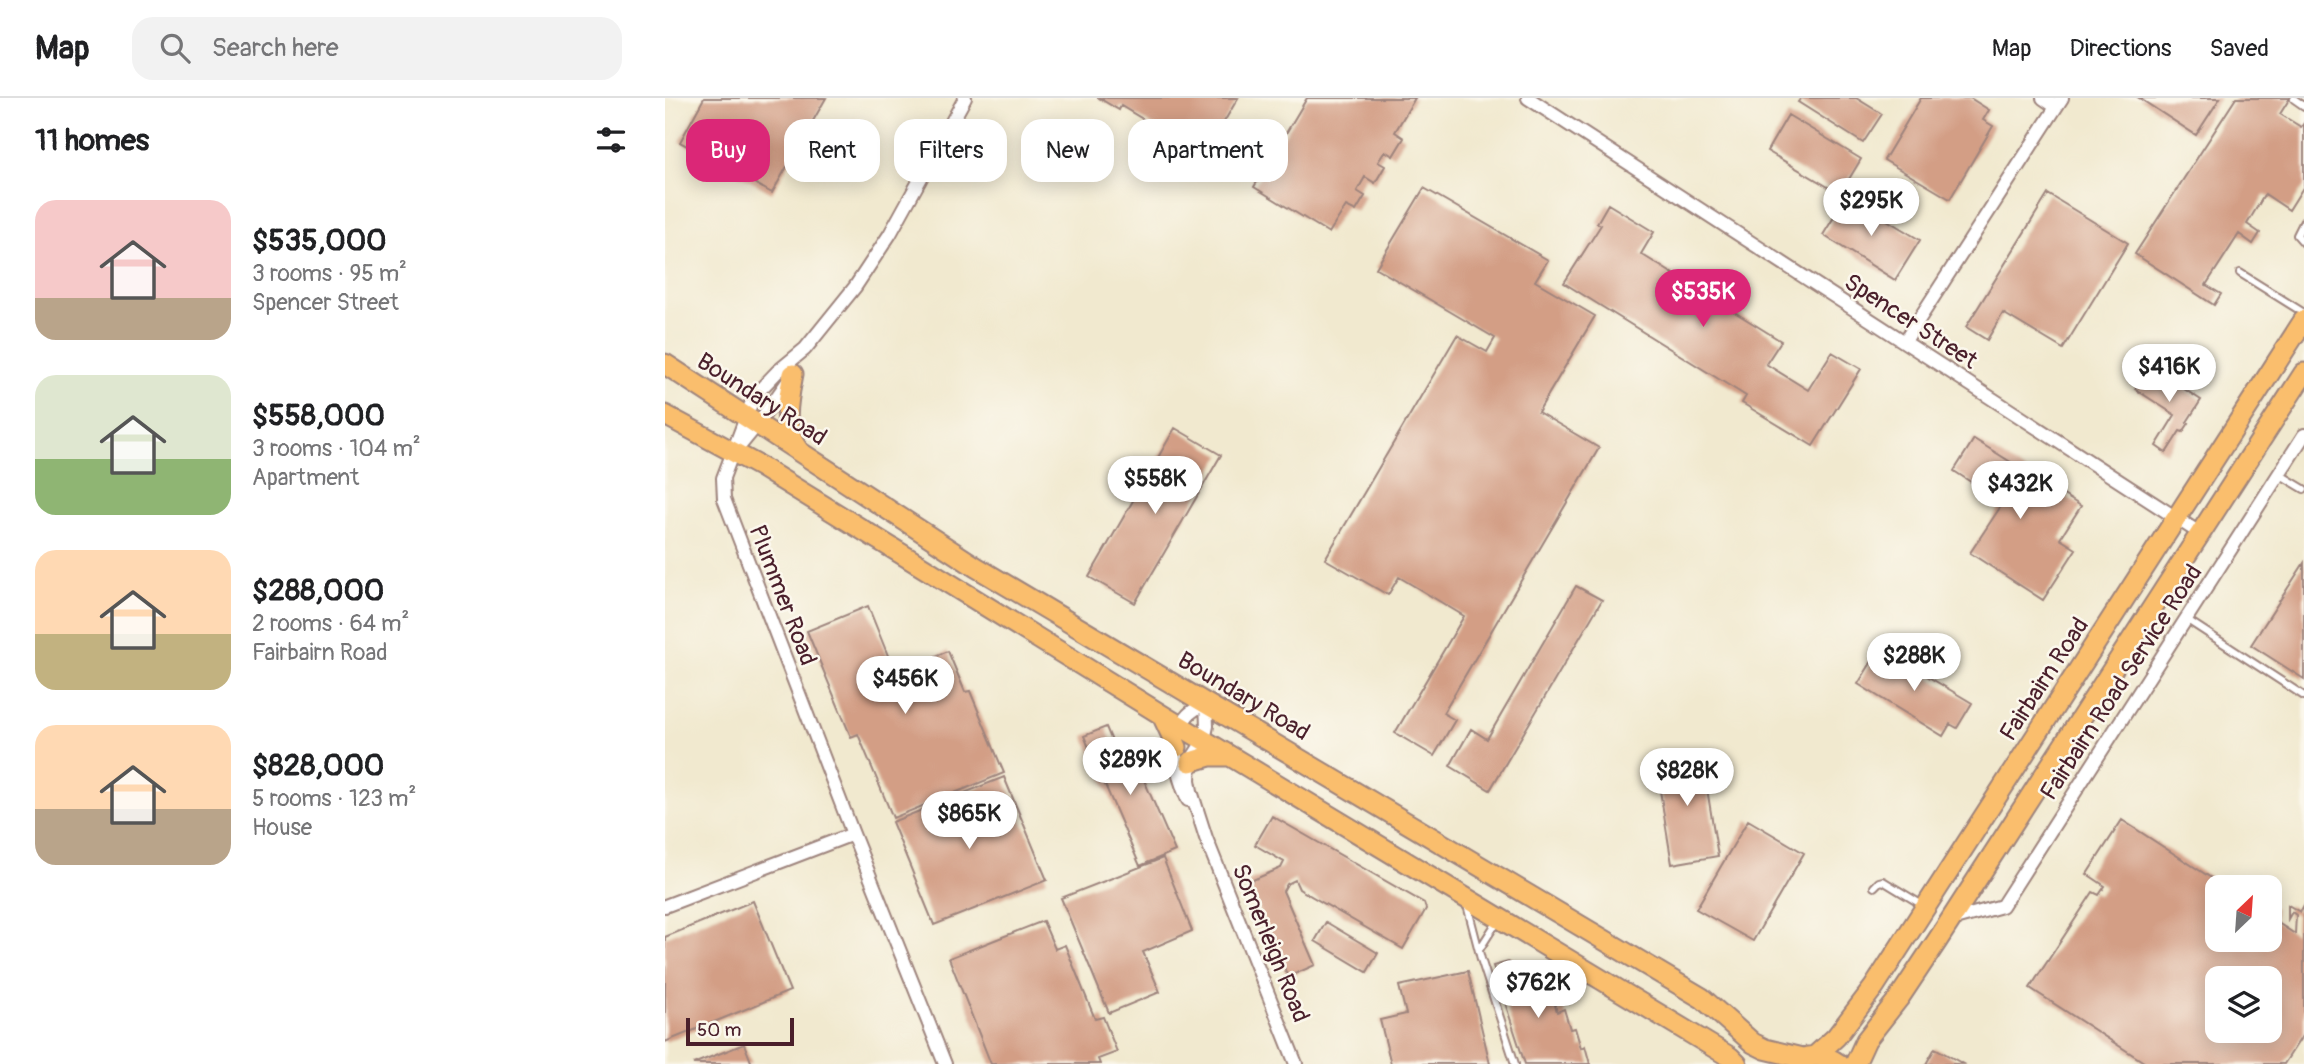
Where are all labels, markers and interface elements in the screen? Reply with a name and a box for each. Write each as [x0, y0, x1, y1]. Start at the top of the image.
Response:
search box [132, 17, 622, 80]
text: Map [35, 28, 90, 69]
icon: search [156, 29, 194, 67]
text: Search here [212, 32, 339, 64]
text: Map [1992, 34, 2032, 63]
text: Directions [2070, 34, 2171, 63]
text: Saved [2209, 34, 2269, 63]
chip: Buy [686, 119, 770, 182]
chip: Rent [784, 119, 880, 182]
chip: Filters [894, 119, 1007, 182]
chip: New [1021, 119, 1114, 182]
chip: Apartment [1128, 119, 1288, 182]
icon: filters [592, 121, 630, 159]
text: 11 homes [35, 122, 149, 159]
pin: $295K [1822, 178, 1920, 238]
text: $295K [1839, 186, 1903, 215]
text: $535,000 [252, 222, 387, 259]
icon: home [91, 228, 175, 312]
text: 3 rooms · 95 m² [252, 259, 407, 288]
street label: Spencer Street [1839, 268, 1983, 375]
pin: $535K [1654, 270, 1752, 329]
text: $535K [1671, 277, 1735, 306]
text: Spencer Street [252, 288, 399, 317]
pin: $416K [2120, 344, 2218, 404]
street label: Boundary Road [691, 347, 832, 452]
text: $416K [2138, 352, 2200, 381]
text: $558,000 [252, 397, 385, 434]
icon: home [91, 403, 175, 487]
text: 3 rooms · 104 m² [252, 434, 421, 463]
pin: $558K [1106, 456, 1204, 516]
pin: $432K [1971, 462, 2069, 521]
text: Apartment [252, 463, 359, 492]
text: $558K [1124, 464, 1186, 493]
text: $432K [1987, 469, 2053, 498]
street label: Plummer Road [742, 521, 823, 670]
street label: Fairbairn Road Service Road [2034, 559, 2208, 805]
text: $288,000 [252, 572, 384, 609]
icon: home [91, 578, 175, 662]
text: 2 rooms · 64 m² [252, 609, 409, 638]
street label: Fairbairn Road [1994, 612, 2095, 746]
pin: $288K [1865, 634, 1963, 693]
text: Fairbairn Road [252, 638, 387, 667]
text: $288K [1883, 641, 1945, 670]
street label: Boundary Road [1173, 646, 1315, 747]
pin: $456K [856, 656, 954, 716]
text: $456K [872, 664, 938, 693]
pin: $289K [1081, 738, 1179, 797]
text: $289K [1099, 745, 1161, 774]
text: $828,000 [252, 747, 384, 784]
pin: $828K [1638, 748, 1736, 808]
icon: home [91, 753, 175, 837]
text: $828K [1656, 756, 1718, 785]
text: 5 rooms · 123 m² [252, 784, 416, 813]
pin: $865K [920, 792, 1018, 851]
text: $865K [937, 799, 1001, 828]
text: House [252, 813, 312, 842]
street label: Somerleigh Road [1226, 860, 1315, 1027]
north arrow [2205, 875, 2282, 952]
map controls [2205, 875, 2282, 1043]
pin: $762K [1489, 960, 1587, 1020]
button: layers [2205, 966, 2282, 1043]
text: $762K [1506, 968, 1570, 997]
scale bar [686, 1015, 795, 1047]
text: 50 m [697, 1018, 741, 1042]

